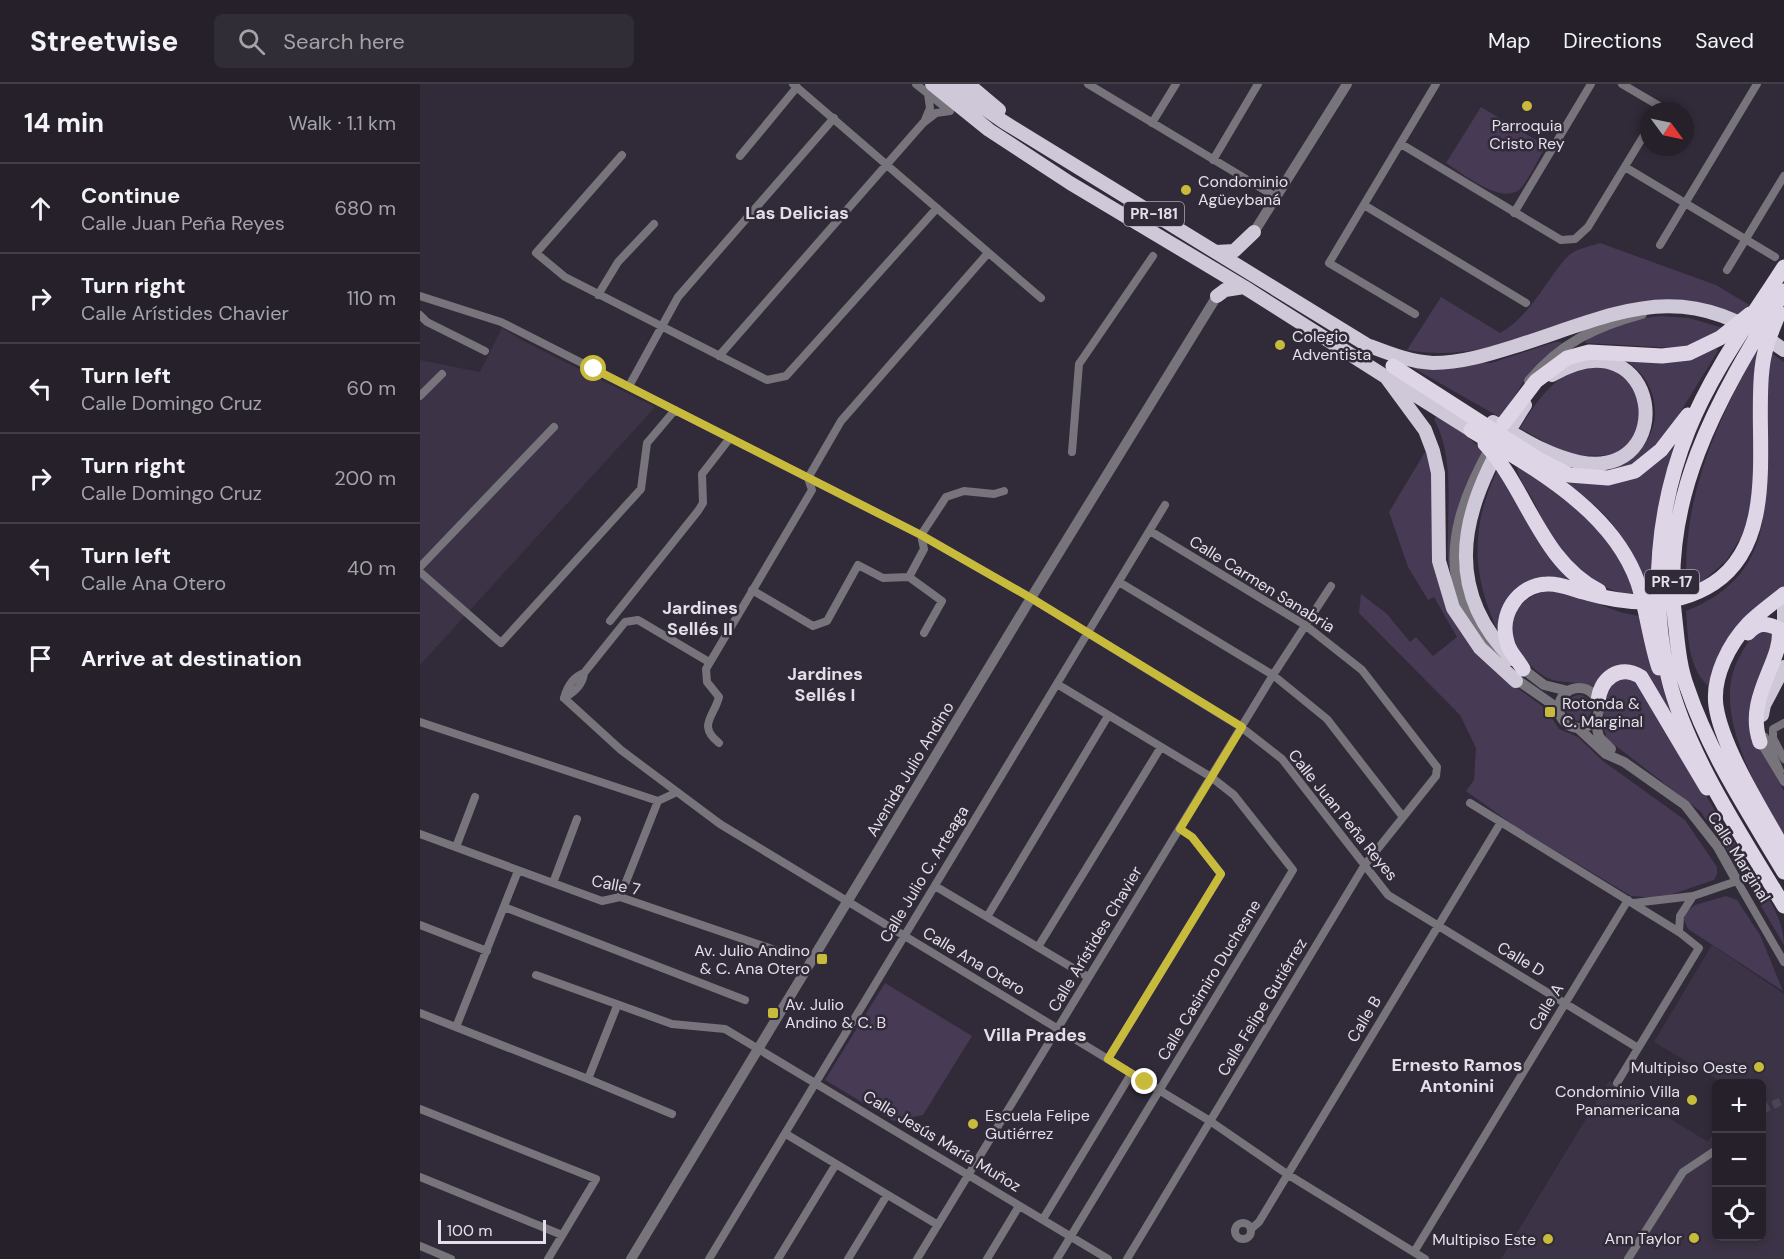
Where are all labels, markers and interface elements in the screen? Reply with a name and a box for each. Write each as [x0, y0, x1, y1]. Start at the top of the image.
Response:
search box [214, 14, 634, 68]
text: Streetwise [30, 23, 178, 60]
icon: search [235, 25, 268, 58]
text: Search here [283, 27, 405, 56]
text: Map [1488, 27, 1530, 55]
text: Directions [1563, 27, 1662, 55]
text: Saved [1695, 27, 1754, 55]
marker: Parroquia Cristo Rey [1520, 99, 1534, 113]
north arrow [1640, 102, 1694, 156]
text: 14 min [24, 106, 104, 140]
text: Walk · 1.1 km [288, 110, 396, 136]
place label: Parroquia Cristo Rey [1489, 115, 1565, 154]
place label: Condominio Agüeybaná [1198, 171, 1288, 210]
text: Continue [81, 181, 180, 210]
marker: Condominio Agüeybaná [1179, 183, 1193, 197]
icon: ahead [24, 192, 57, 225]
text: 680 m [334, 195, 396, 221]
district label: Las Delicias [745, 201, 849, 225]
road number: PR-181 [1124, 202, 1184, 226]
text: Calle Juan Peña Reyes [81, 210, 285, 236]
text: Turn right [81, 271, 186, 300]
icon: right [24, 282, 57, 315]
text: 110 m [347, 285, 396, 311]
text: Calle Arístides Chavier [81, 300, 289, 326]
place label: Colegio Adventista [1292, 326, 1371, 365]
marker: Colegio Adventista [1273, 338, 1287, 352]
route start [580, 355, 606, 381]
text: Turn left [81, 361, 171, 390]
icon: left [24, 372, 57, 405]
text: 60 m [347, 375, 396, 401]
text: Calle Domingo Cruz [81, 390, 262, 416]
text: Turn right [81, 451, 186, 480]
icon: right [24, 462, 57, 495]
text: 200 m [334, 465, 396, 491]
text: Calle Domingo Cruz [81, 480, 262, 506]
street label: Calle Carmen Sanabria [1185, 531, 1339, 637]
text: Turn left [81, 541, 171, 570]
icon: left [24, 552, 57, 585]
text: 40 m [347, 555, 396, 581]
text: Calle Ana Otero [81, 570, 226, 596]
road number: PR-17 [1645, 570, 1699, 594]
district label: Jardines Sellés II [662, 596, 738, 641]
icon: arrive [24, 642, 57, 675]
text: Arrive at destination [81, 644, 302, 673]
district label: Jardines Sellés I [787, 662, 863, 707]
place label: Rotonda & C. Marginal [1562, 693, 1643, 732]
street label: Avenida Julio Andino [861, 698, 959, 840]
marker: Rotonda & C. Marginal [1543, 705, 1557, 719]
street label: Calle Juan Peña Reyes [1284, 745, 1402, 885]
street label: Calle Julio C. Arteaga [875, 802, 973, 946]
street label: Calle Marginal [1703, 808, 1775, 906]
street label: Calle Arístides Chavier [1043, 862, 1147, 1016]
street label: Calle 7 [590, 870, 642, 900]
street label: Calle Casimiro Duchesne [1153, 896, 1265, 1064]
street label: Calle Ana Otero [919, 922, 1029, 1000]
street label: Calle Felipe Gutiérrez [1213, 934, 1311, 1080]
street label: Calle D [1493, 937, 1549, 981]
place label: Av. Julio Andino & C. Ana Otero [694, 940, 810, 979]
marker: Av. Julio Andino & C. Ana Otero [815, 952, 829, 966]
street label: Calle A [1524, 979, 1568, 1034]
street label: Calle B [1342, 992, 1386, 1046]
place label: Av. Julio Andino & C. B [785, 994, 886, 1033]
marker: Av. Julio Andino & C. B [766, 1006, 780, 1020]
district label: Villa Prades [983, 1023, 1087, 1047]
district label: Ernesto Ramos Antonini [1392, 1053, 1522, 1098]
place label: Multipiso Oeste [1631, 1057, 1747, 1078]
marker: Multipiso Oeste [1752, 1060, 1766, 1074]
route end [1131, 1068, 1157, 1094]
map controls [1712, 1079, 1766, 1241]
button: + [1712, 1079, 1766, 1133]
place label: Condominio Villa Panamericana [1555, 1081, 1680, 1120]
street label: Calle Jesús María Muñoz [859, 1086, 1025, 1196]
marker: Condominio Villa Panamericana [1685, 1093, 1699, 1107]
place label: Escuela Felipe Gutiérrez [985, 1105, 1090, 1144]
marker: Escuela Felipe Gutiérrez [966, 1117, 980, 1131]
button: − [1712, 1133, 1766, 1187]
button: locate [1712, 1187, 1766, 1241]
scale bar [438, 1217, 546, 1244]
text: 100 m [447, 1220, 492, 1241]
place label: Ann Taylor [1605, 1228, 1682, 1249]
place label: Multipiso Este [1432, 1229, 1536, 1250]
marker: Ann Taylor [1687, 1231, 1701, 1245]
marker: Multipiso Este [1541, 1232, 1555, 1246]

